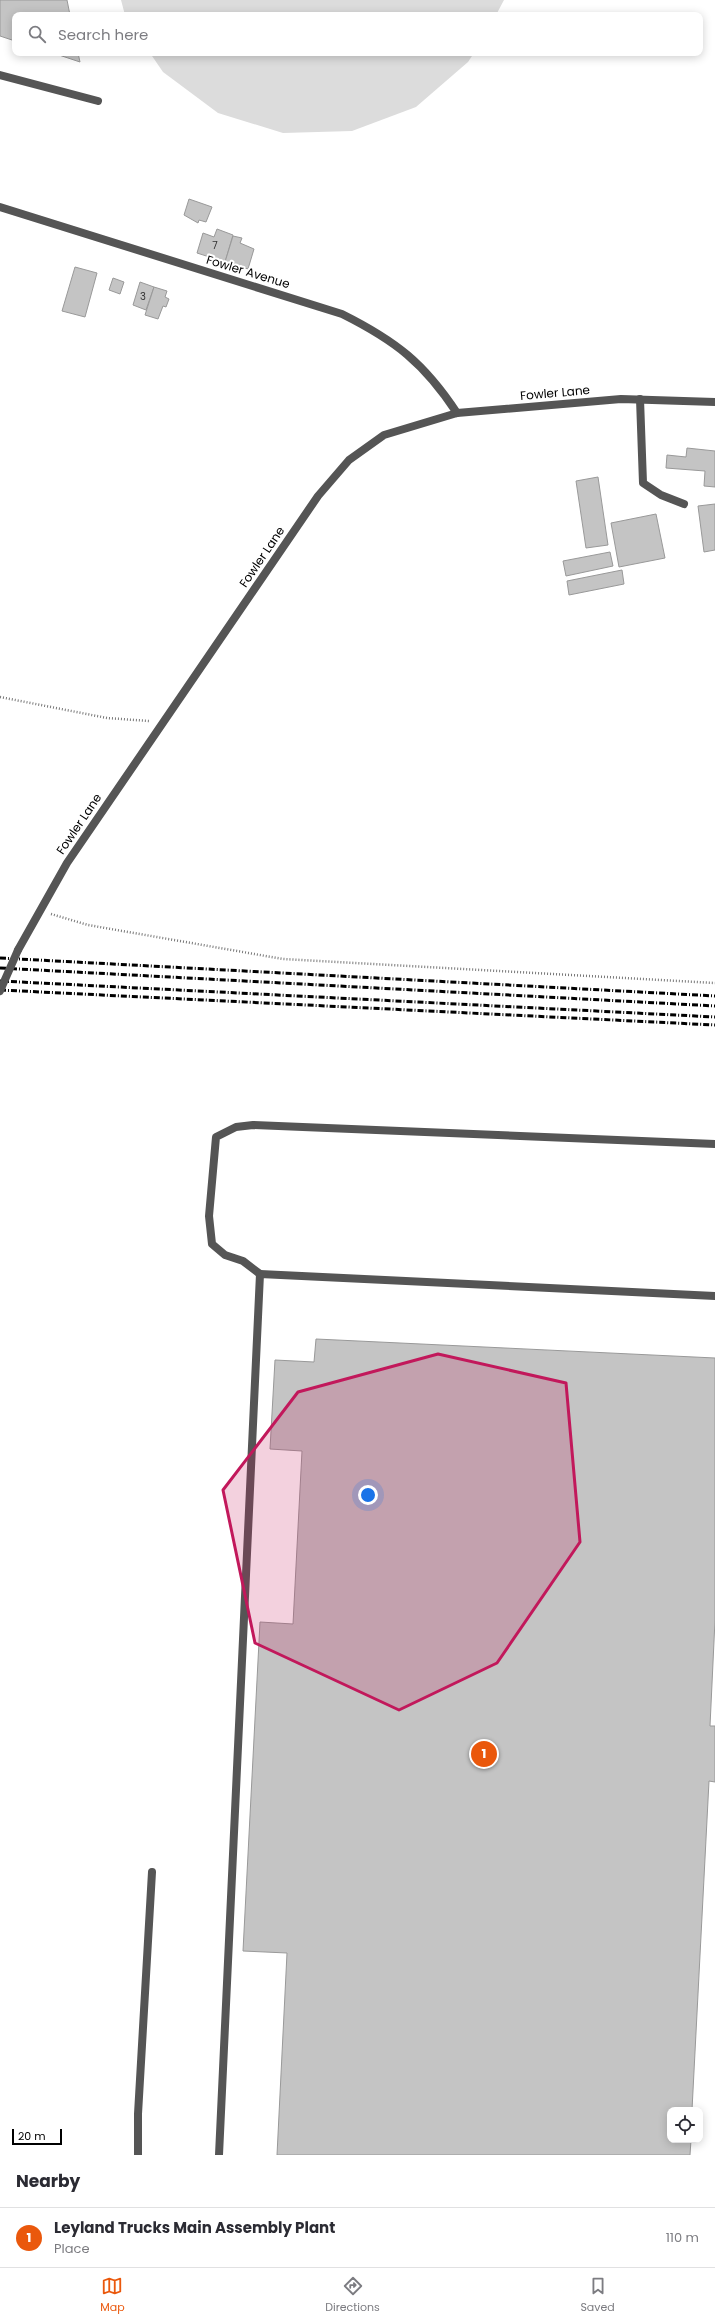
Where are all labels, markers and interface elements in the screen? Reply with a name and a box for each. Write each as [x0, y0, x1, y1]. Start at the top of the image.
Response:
search box [12, 12, 703, 56]
icon: search [26, 23, 48, 45]
text: Search here [58, 24, 148, 45]
house number: 7 [212, 238, 218, 253]
street label: Fowler Avenue [204, 251, 292, 292]
house number: 3 [140, 289, 146, 304]
street label: Fowler Lane [519, 381, 591, 404]
street label: Fowler Lane [235, 523, 288, 591]
street label: Fowler Lane [52, 790, 105, 858]
your location [358, 1485, 378, 1505]
pin: 1 [471, 1739, 497, 1769]
map controls [667, 2107, 703, 2143]
button: locate [667, 2107, 703, 2143]
scale bar [12, 2127, 62, 2146]
text: 20 m [18, 2128, 46, 2144]
text: Nearby [16, 2169, 80, 2193]
text: Leyland Trucks Main Assembly Plant [54, 2217, 335, 2238]
text: 1 [27, 2228, 31, 2247]
text: 110 m [666, 2228, 699, 2247]
text: Place [54, 2239, 89, 2258]
tab: Map [100, 2275, 125, 2316]
tab: Directions [325, 2275, 380, 2316]
tab: Saved [580, 2275, 615, 2316]

